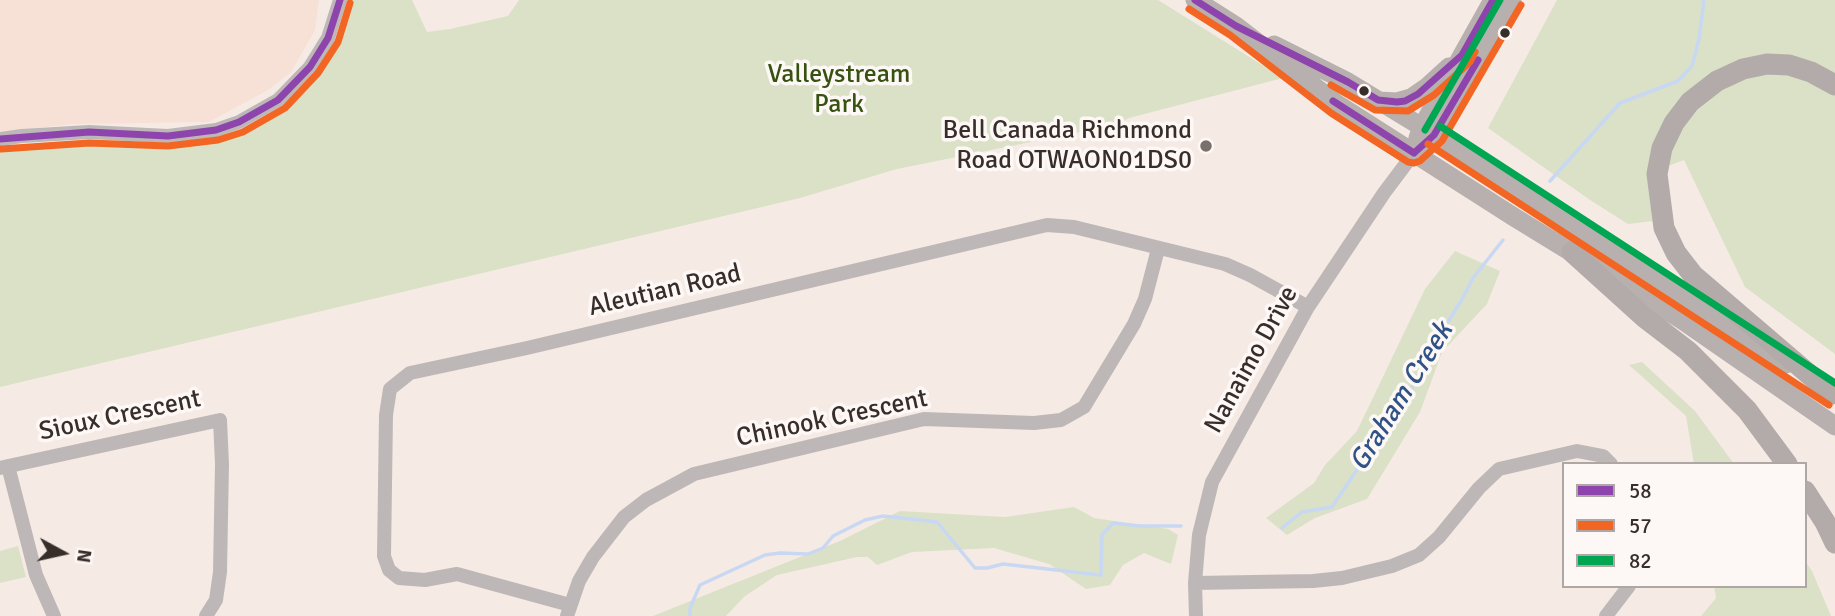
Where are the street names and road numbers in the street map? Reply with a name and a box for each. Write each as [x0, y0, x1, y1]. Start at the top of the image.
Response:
street label: Aleutian Road [586, 258, 744, 324]
street label: Nanaimo Drive [1199, 281, 1305, 439]
street label: Sioux Crescent [36, 384, 204, 448]
street label: Chinook Crescent [734, 384, 930, 454]

